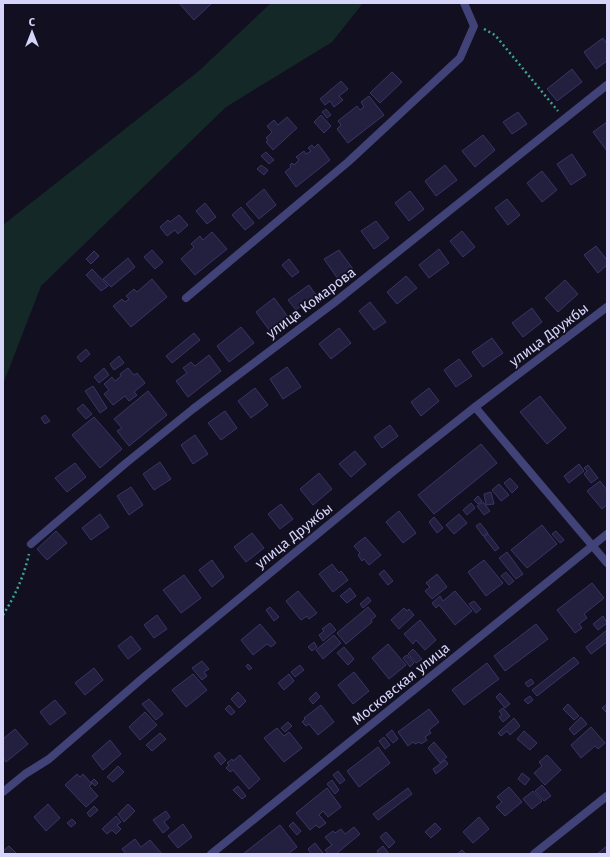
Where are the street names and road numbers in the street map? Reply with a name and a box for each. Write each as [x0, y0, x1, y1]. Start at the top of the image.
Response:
street label: улица Комарова [263, 264, 359, 342]
street label: улица Дружбы [506, 300, 592, 370]
street label: улица Дружбы [252, 500, 336, 572]
street label: Московская улица [349, 639, 453, 729]

